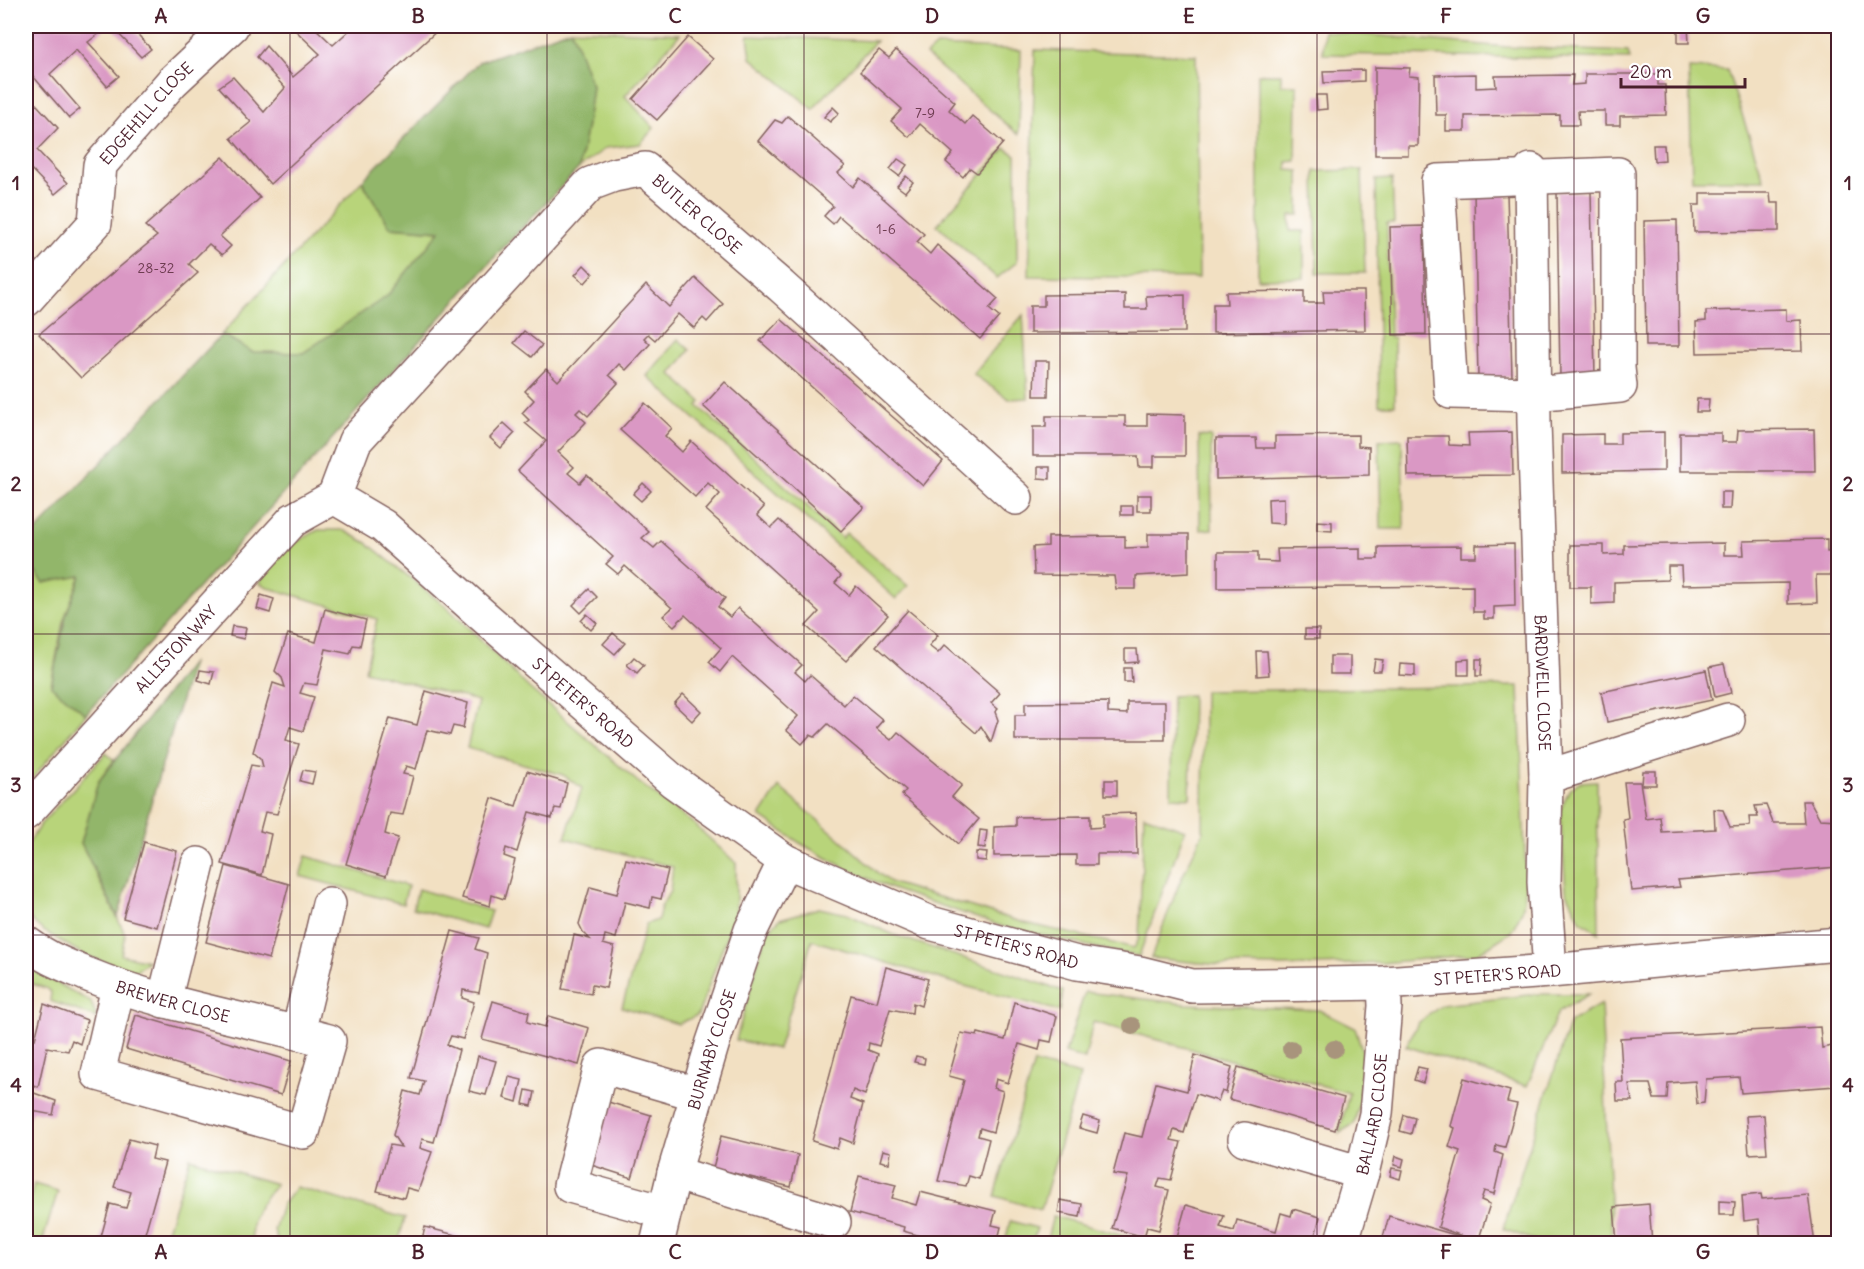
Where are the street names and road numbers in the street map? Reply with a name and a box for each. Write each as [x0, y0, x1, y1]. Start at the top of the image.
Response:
street label: EDGEHILL CLOSE [95, 58, 197, 169]
street label: BUTLER CLOSE [648, 170, 746, 258]
street label: ALLISTON WAY [131, 601, 221, 697]
street label: BARDWELL CLOSE [1530, 614, 1555, 752]
street label: ST PETER'S ROAD [528, 653, 638, 752]
street label: ST PETER'S ROAD [952, 920, 1081, 973]
street label: ST PETER'S ROAD [1433, 960, 1562, 989]
street label: BREWER CLOSE [113, 976, 232, 1027]
street label: BURNABY CLOSE [683, 987, 740, 1112]
street label: BALLARD CLOSE [1352, 1052, 1391, 1177]

